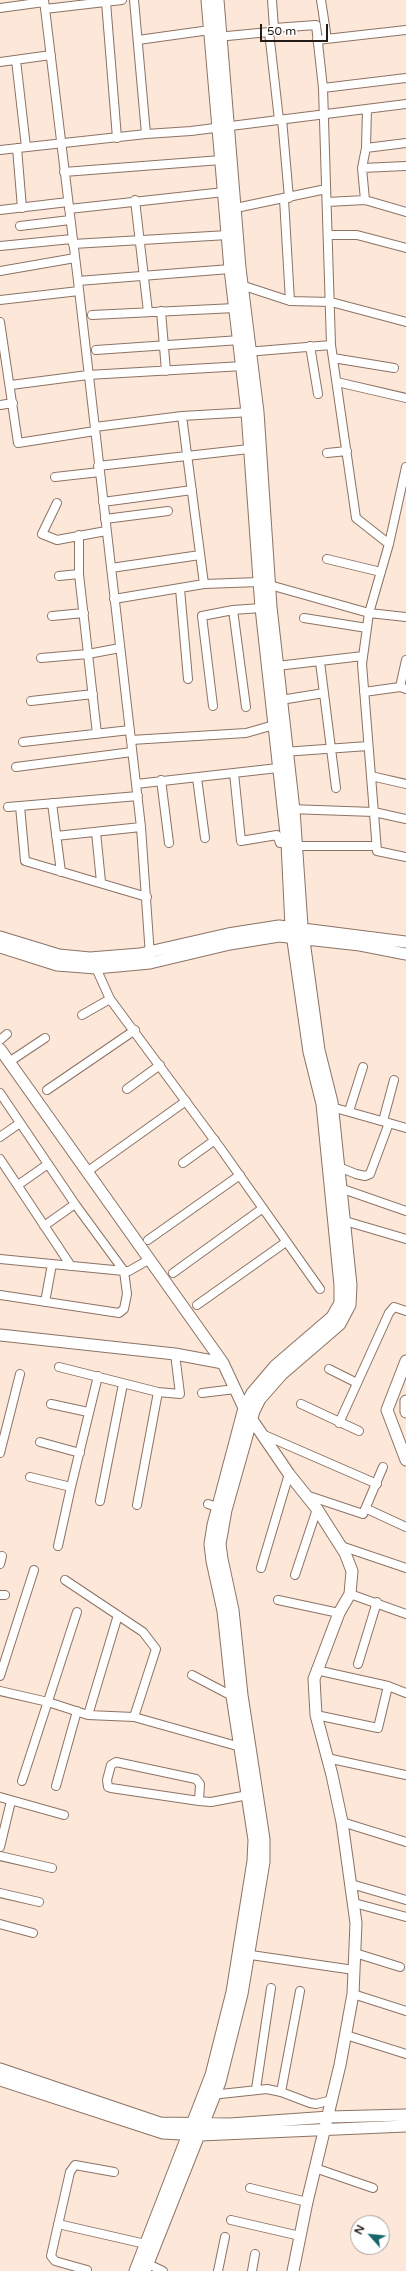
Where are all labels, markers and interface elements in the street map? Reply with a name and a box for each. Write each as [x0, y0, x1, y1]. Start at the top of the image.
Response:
scale bar [262, 16, 330, 42]
text: 50 m [267, 24, 296, 38]
north arrow [350, 2215, 390, 2255]
text: N [352, 2223, 368, 2237]

